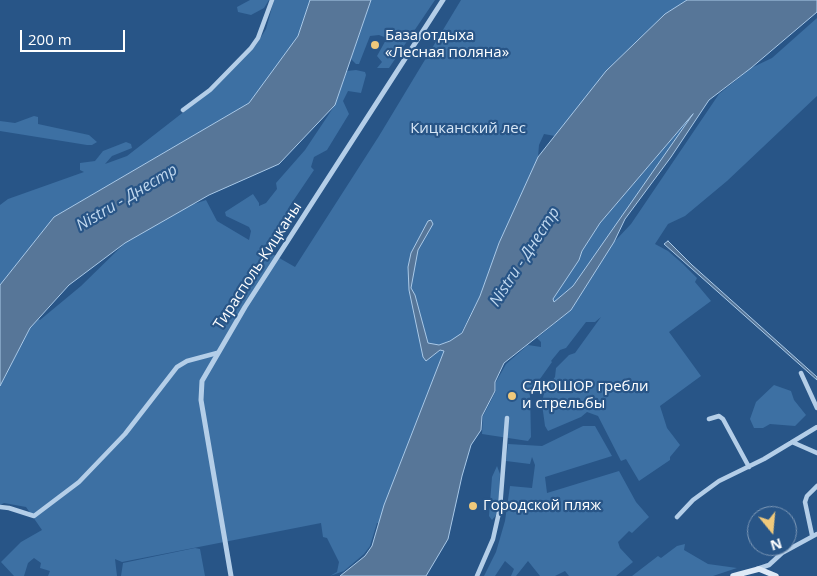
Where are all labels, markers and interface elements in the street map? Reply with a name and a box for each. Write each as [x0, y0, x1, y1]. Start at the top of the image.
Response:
scale bar [22, 20, 128, 52]
place label: База отдыха «Лесная поляна» [385, 27, 509, 62]
text: 200 m [28, 29, 72, 49]
marker: База отдыха «Лесная поляна» [369, 39, 381, 51]
park label: Кицканский лес [410, 120, 526, 138]
water label: Nistru - Днестр [73, 160, 181, 236]
street label: Тирасполь-Кицканы [210, 199, 306, 333]
water label: Nistru - Днестр [486, 204, 564, 310]
place label: СДЮШОР гребли и стрельбы [522, 378, 649, 413]
marker: СДЮШОР гребли и стрельбы [506, 390, 518, 402]
place label: Городской пляж [483, 497, 601, 515]
marker: Городской пляж [467, 500, 479, 512]
north arrow [747, 506, 797, 556]
text: N [768, 534, 784, 556]

